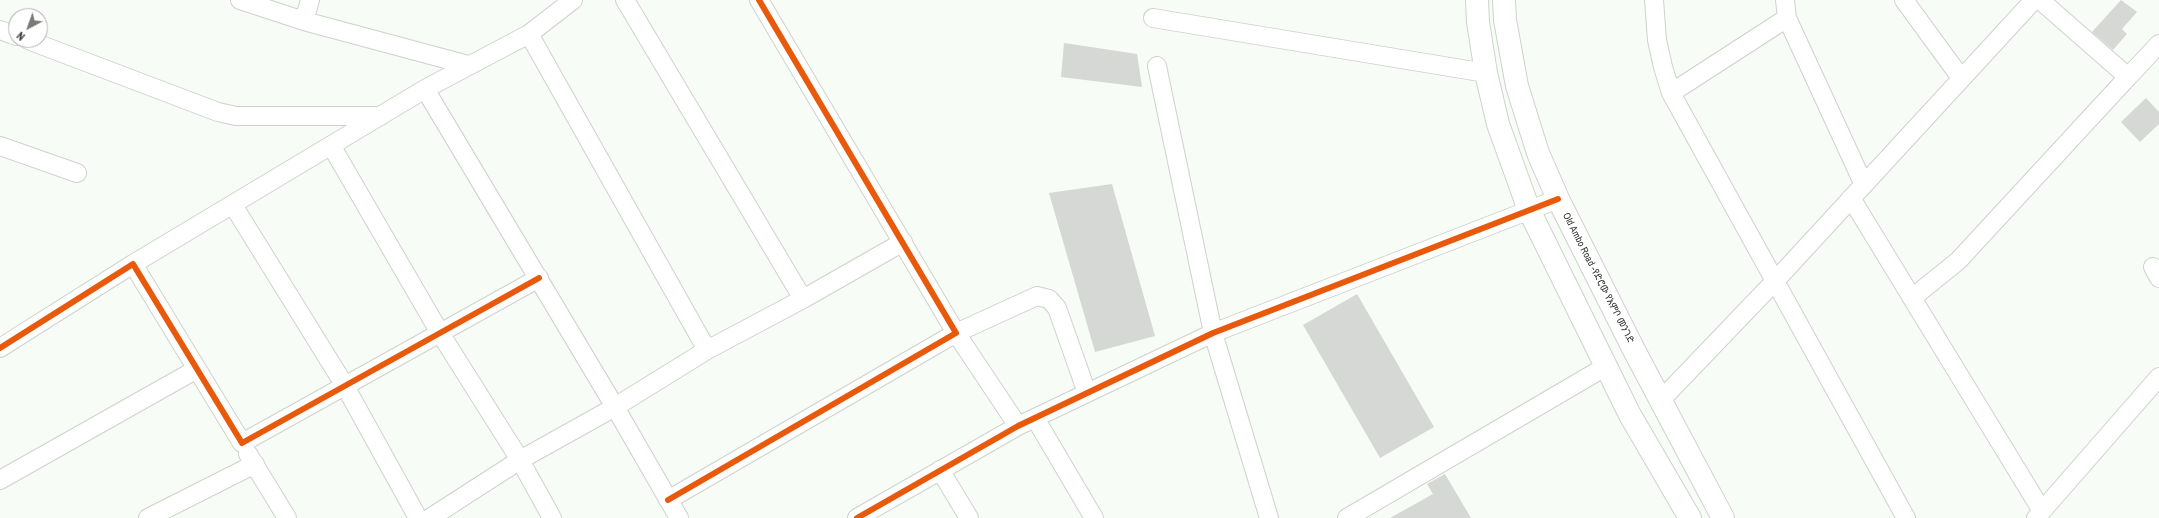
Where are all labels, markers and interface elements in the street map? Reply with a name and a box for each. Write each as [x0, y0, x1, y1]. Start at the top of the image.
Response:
north arrow [8, 8, 48, 48]
text: N [14, 29, 28, 44]
street label: Old Ambo Road -የድሮው የአምቦ መንገድ [1560, 211, 1636, 345]

